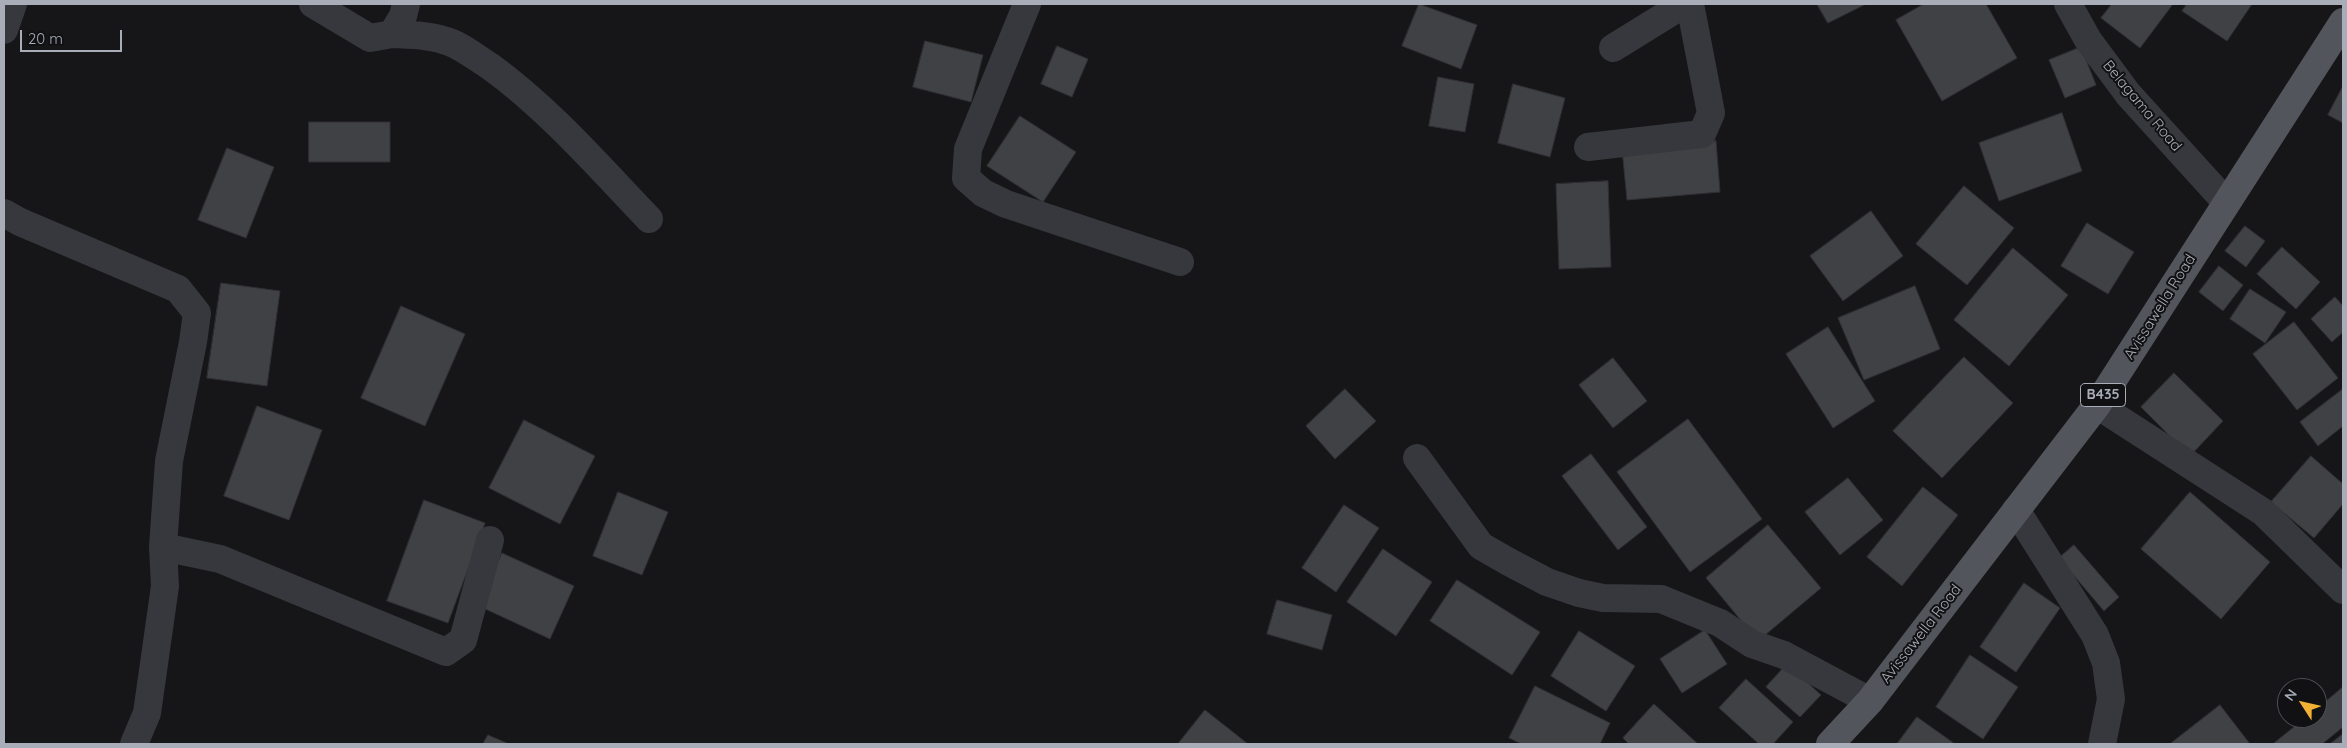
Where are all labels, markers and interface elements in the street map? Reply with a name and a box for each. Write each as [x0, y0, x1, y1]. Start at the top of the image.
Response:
scale bar [22, 20, 125, 52]
text: 20 m [28, 29, 63, 48]
street label: Belagama Road [2099, 57, 2185, 155]
street label: Avissawella Road [2120, 251, 2200, 363]
road number: B435 [2080, 384, 2126, 406]
street label: Avissawella Road [1877, 581, 1965, 687]
north arrow [2277, 678, 2327, 728]
text: N [2280, 686, 2301, 704]

